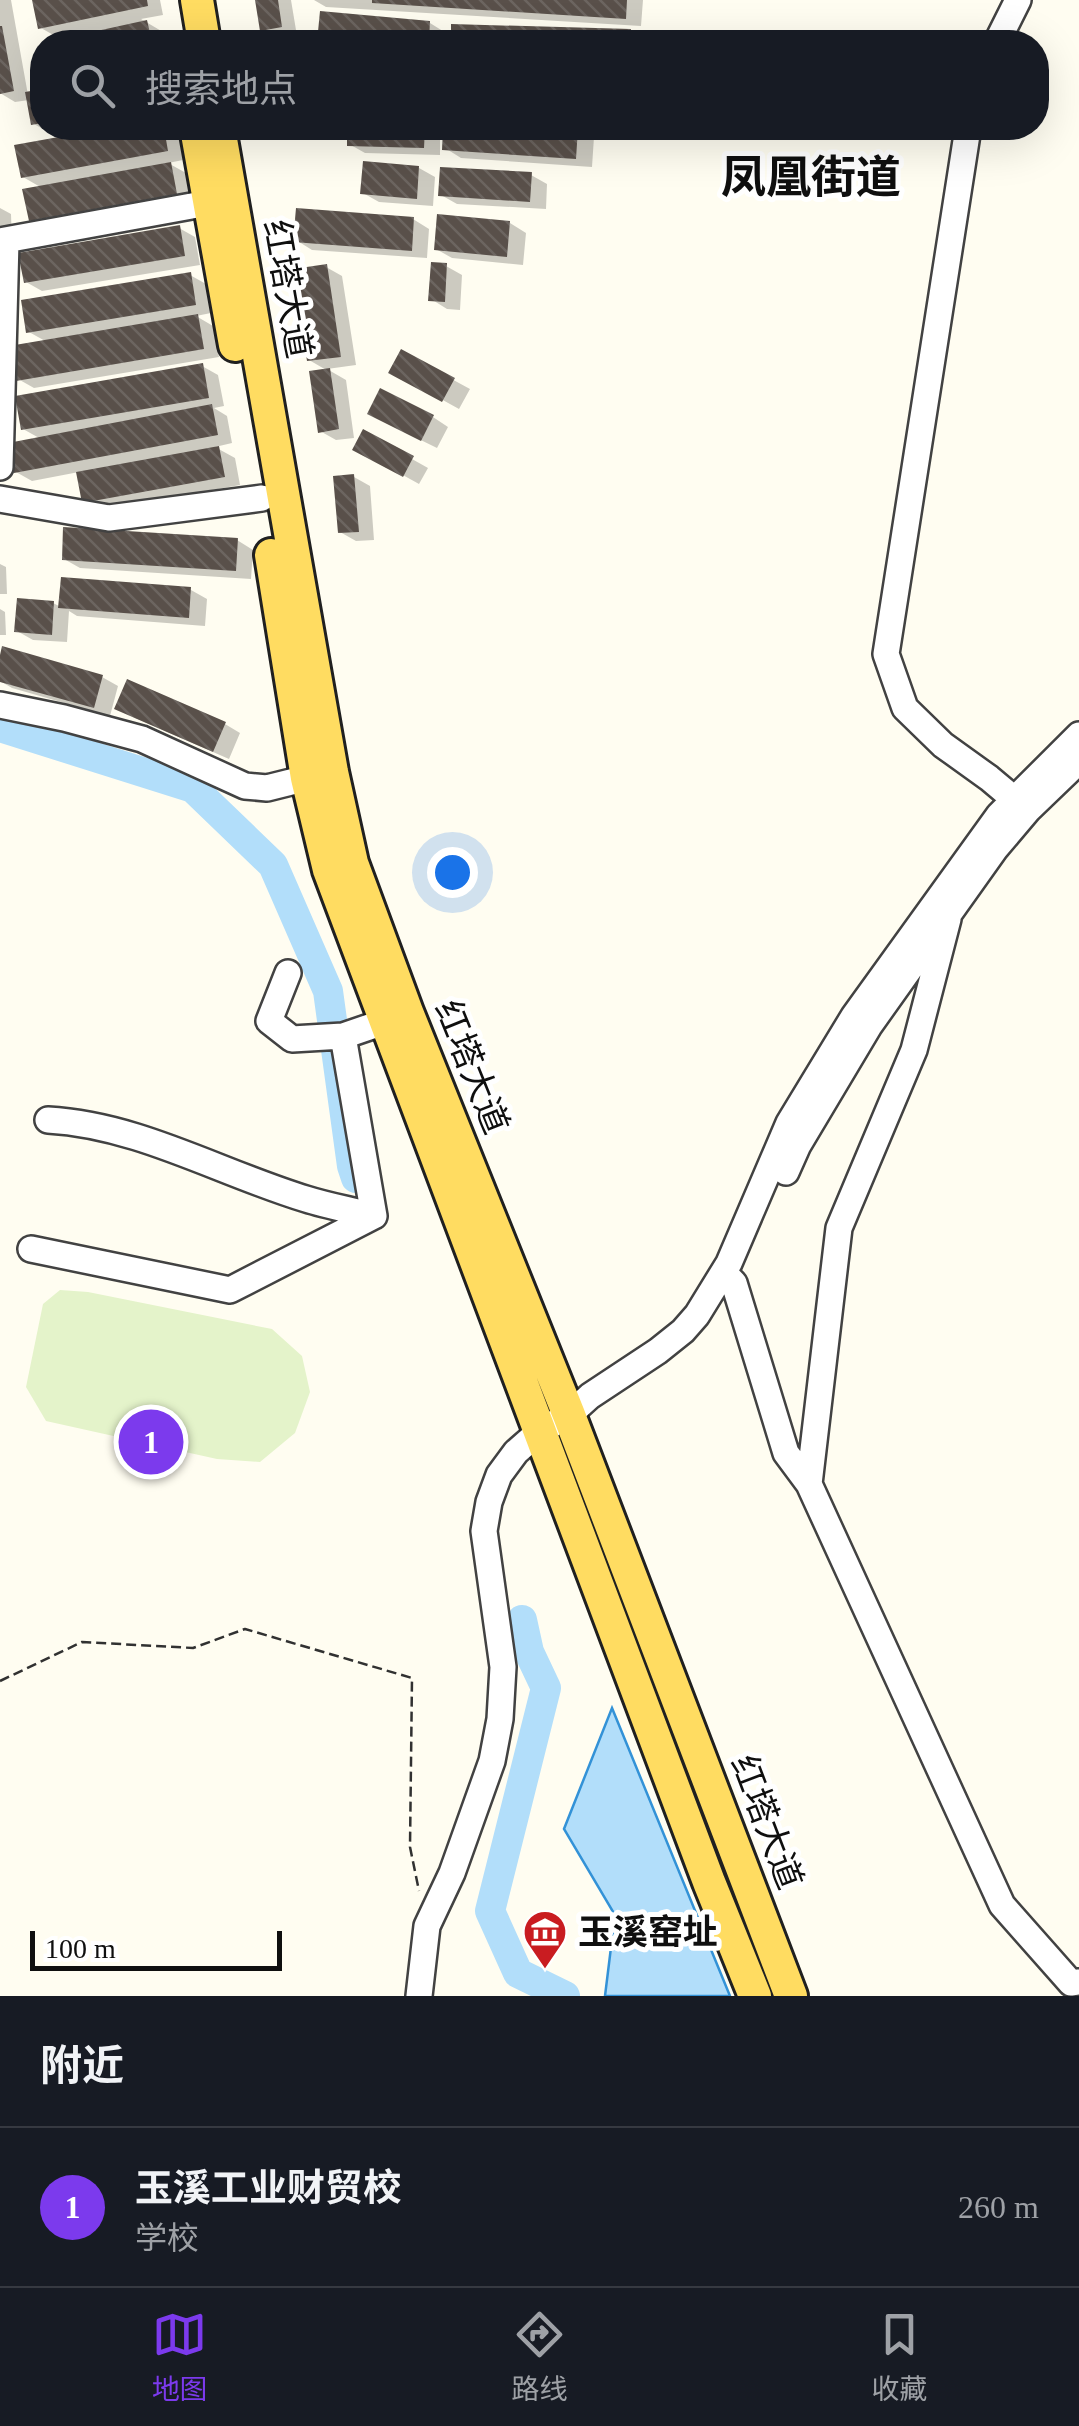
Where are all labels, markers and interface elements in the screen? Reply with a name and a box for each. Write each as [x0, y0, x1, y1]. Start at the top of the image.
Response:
search box [30, 30, 1049, 140]
icon: search [65, 58, 120, 113]
text: 搜索地点 [145, 68, 297, 110]
district label: 凤凰街道 [721, 153, 901, 203]
street label: 红塔大道 [256, 217, 319, 361]
your location [427, 847, 478, 898]
street label: 红塔大道 [427, 995, 516, 1139]
pin: 1 [118, 1404, 184, 1480]
street label: 红塔大道 [723, 1750, 810, 1895]
museum icon: 玉溪窑址 [522, 1909, 568, 1970]
place label: 玉溪窑址 [578, 1913, 718, 1952]
scale bar [30, 1926, 282, 1970]
text: 100 m [45, 1933, 116, 1964]
text: 附近 [40, 2043, 124, 2089]
text: 玉溪工业财贸校 [135, 2167, 401, 2209]
text: 1 [65, 2189, 81, 2225]
text: 260 m [958, 2189, 1039, 2225]
text: 学校 [135, 2220, 199, 2256]
tab: 地图 [152, 2307, 208, 2407]
tab: 路线 [511, 2307, 567, 2407]
tab: 收藏 [871, 2307, 927, 2407]

